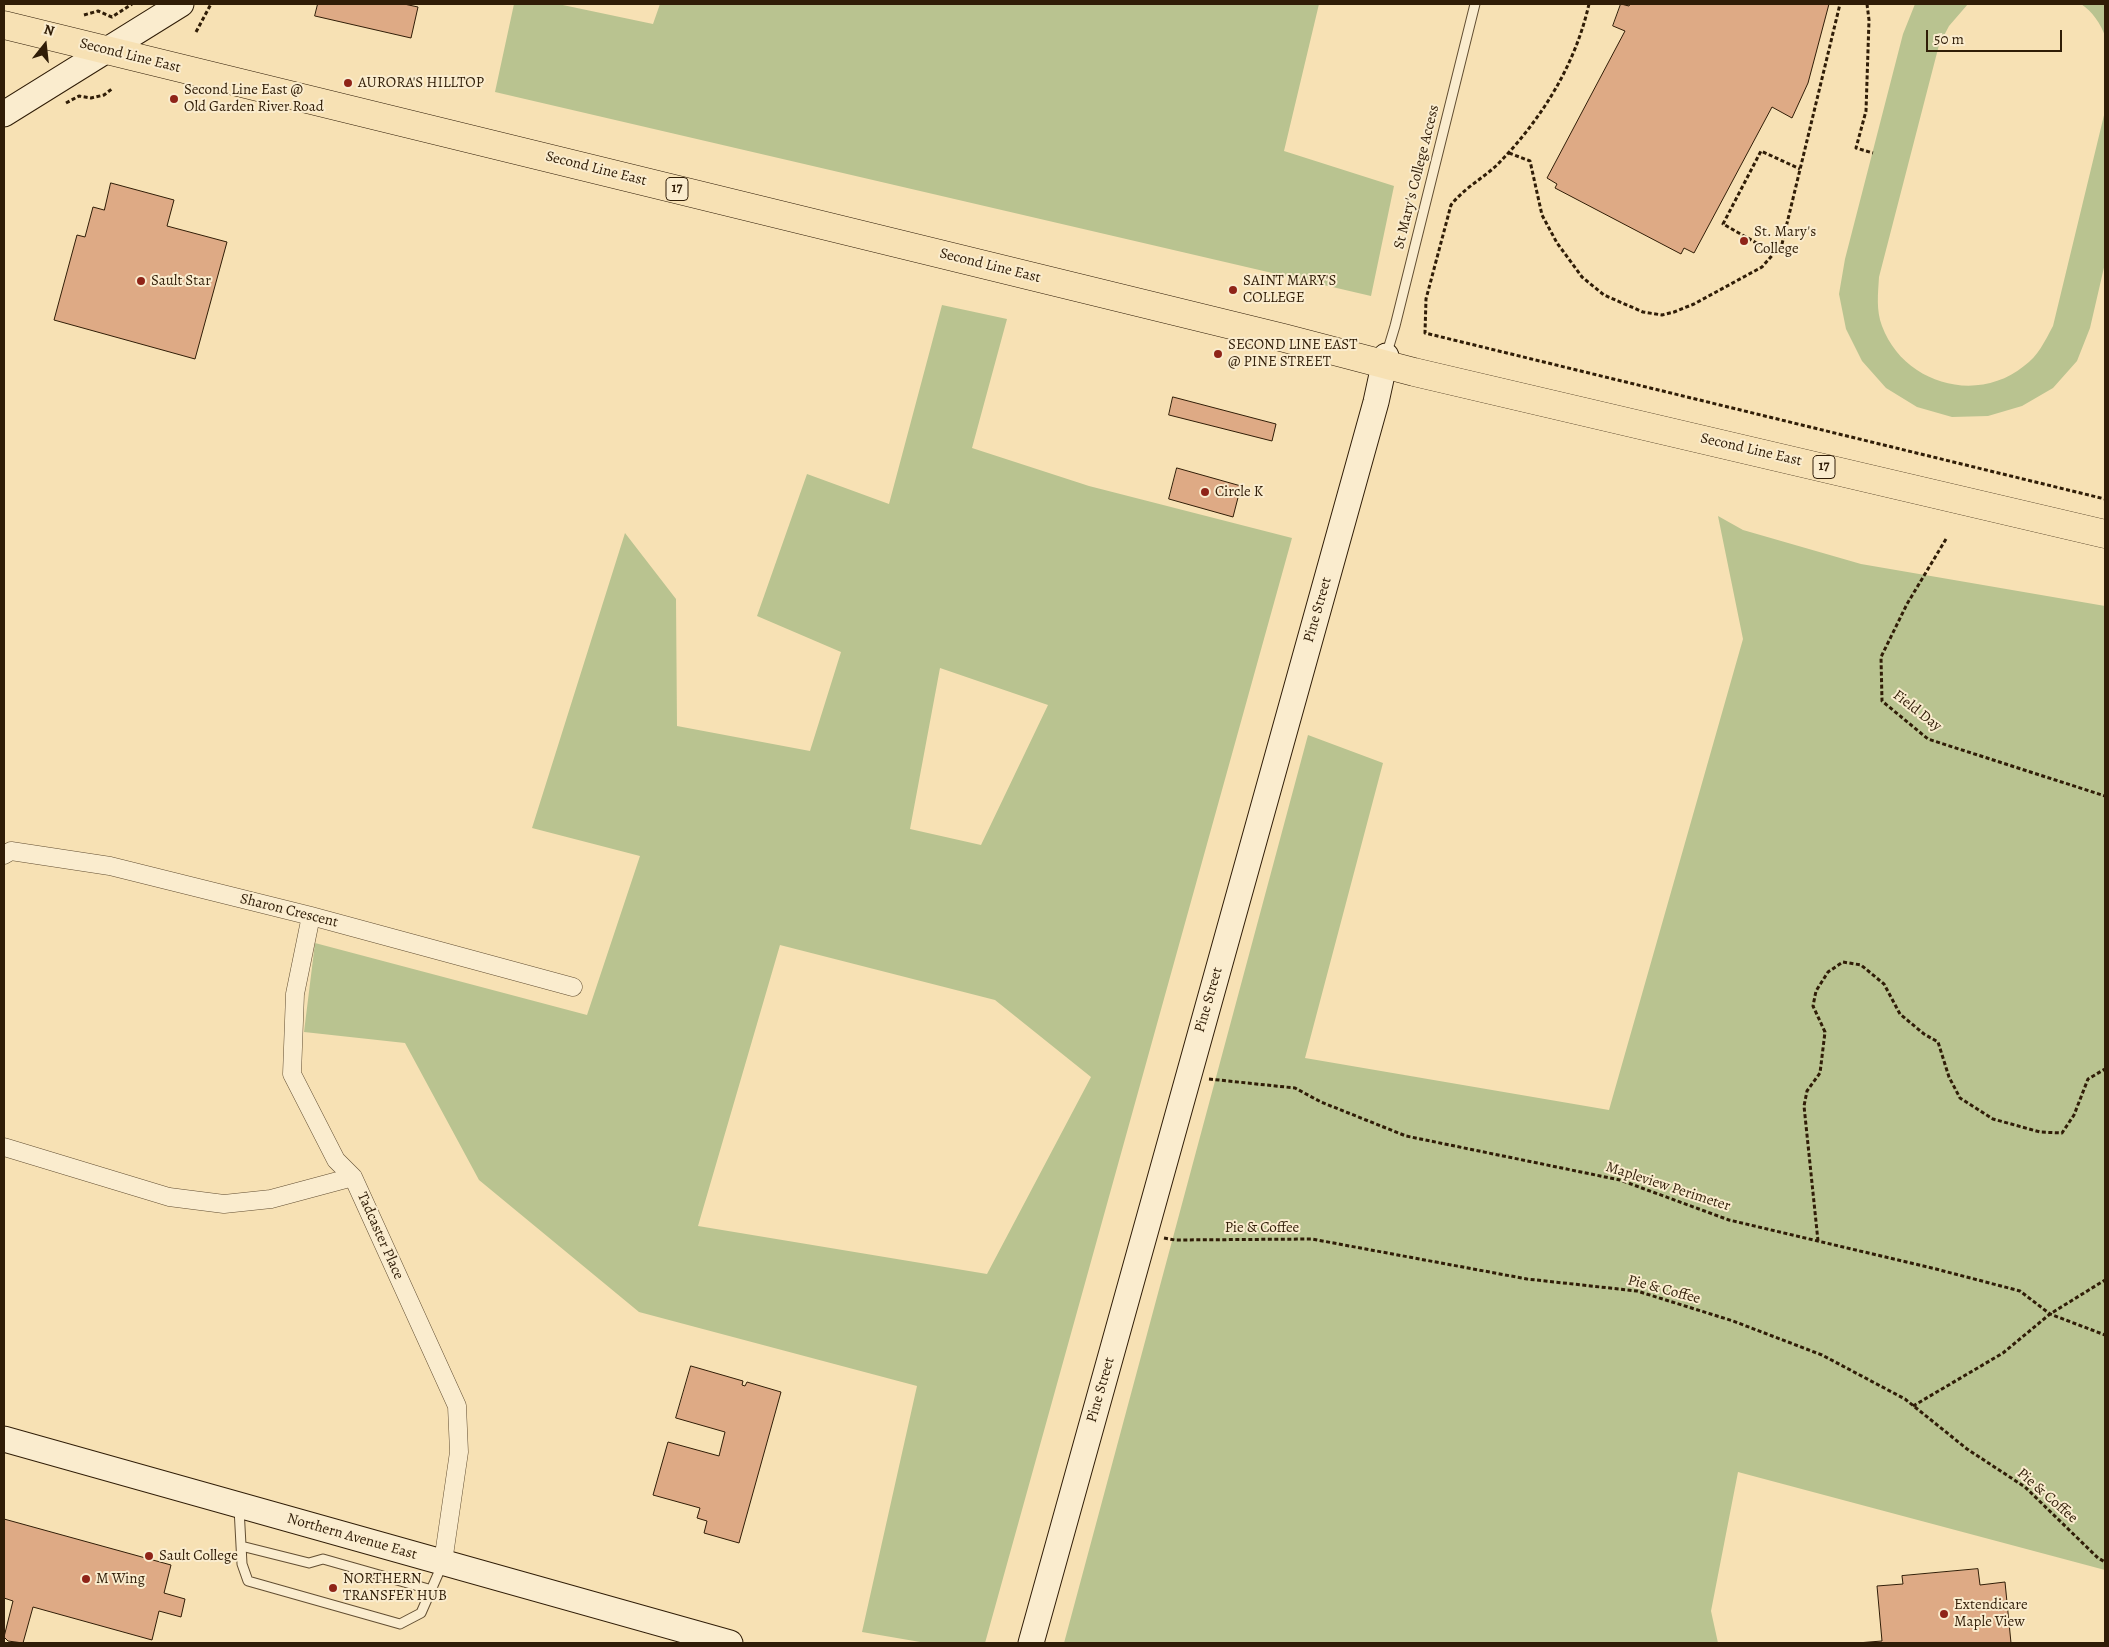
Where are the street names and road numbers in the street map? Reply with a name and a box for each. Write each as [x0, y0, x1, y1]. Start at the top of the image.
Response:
street label: Second Line East [78, 35, 182, 77]
street label: St Mary's College Access [1390, 103, 1444, 251]
street label: Second Line East [544, 148, 648, 190]
road number: 17 [666, 178, 688, 200]
street label: Second Line East [938, 245, 1042, 287]
street label: Second Line East [1699, 430, 1803, 470]
road number: 17 [1813, 456, 1835, 478]
street label: Pine Street [1300, 575, 1336, 645]
street label: Field Day [1889, 686, 1945, 736]
street label: Sharon Crescent [238, 890, 340, 932]
street label: Pine Street [1191, 965, 1227, 1035]
street label: Mapleview Perimeter [1603, 1158, 1733, 1216]
street label: Tadcaster Place [353, 1189, 407, 1283]
street label: Pie & Coffee [1225, 1219, 1299, 1237]
street label: Pie & Coffee [1626, 1272, 1702, 1308]
street label: Pine Street [1083, 1355, 1119, 1425]
street label: Pie & Coffee [2013, 1465, 2081, 1527]
street label: Northern Avenue East [285, 1510, 419, 1564]

